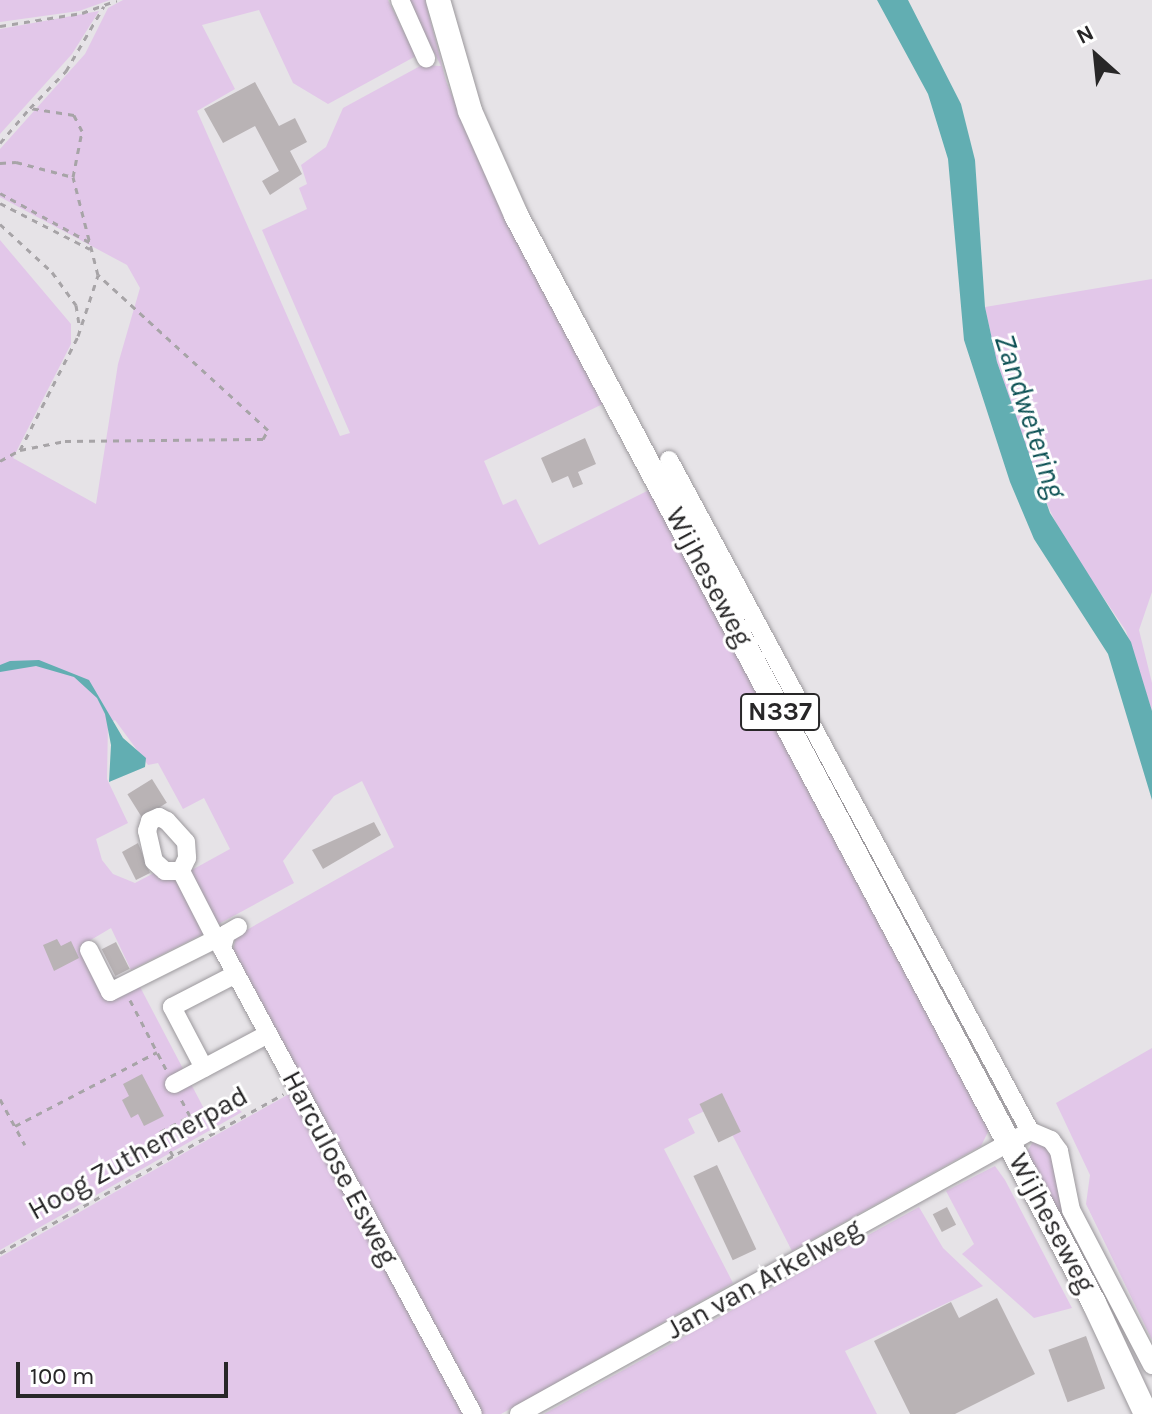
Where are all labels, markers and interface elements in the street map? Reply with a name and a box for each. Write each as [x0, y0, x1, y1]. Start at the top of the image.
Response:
north arrow [1056, 16, 1136, 96]
text: N [1072, 19, 1098, 50]
water label: Zandwetering [986, 329, 1074, 503]
street label: Wijheseweg [658, 502, 760, 652]
road number: N337 [740, 690, 820, 734]
street label: Harculose Esweg [275, 1065, 405, 1271]
street label: Hoog Zuthemerpad [22, 1079, 254, 1227]
street label: Wijheseweg [1001, 1148, 1103, 1298]
street label: Jan van Arkelweg [661, 1211, 867, 1347]
scale bar [20, 1346, 232, 1396]
text: 100 m [30, 1362, 95, 1390]

